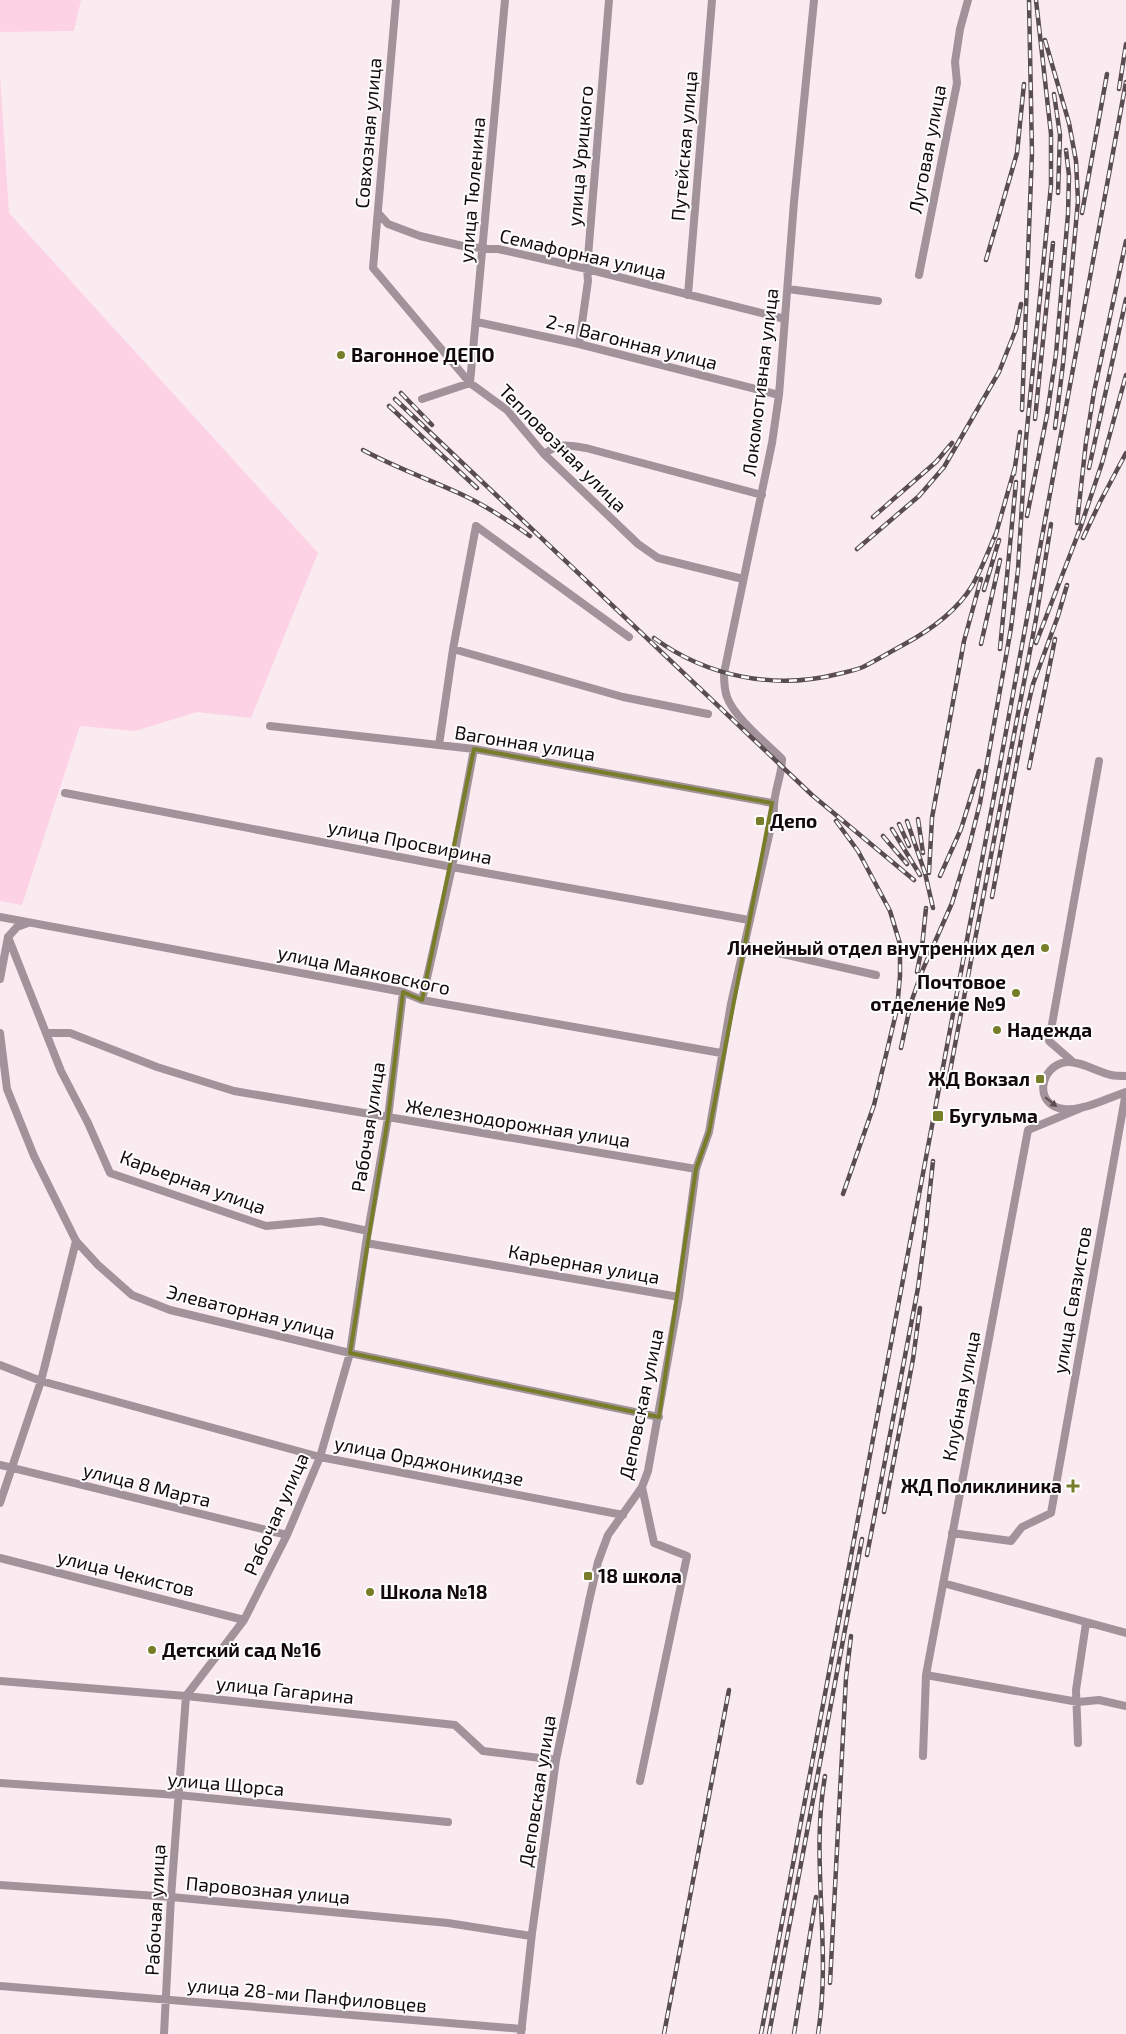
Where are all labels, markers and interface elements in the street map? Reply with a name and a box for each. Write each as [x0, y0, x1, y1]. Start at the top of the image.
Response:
street label: Совхозная улица [349, 57, 387, 209]
street label: Путейская улица [665, 70, 703, 222]
street label: Луговая улица [903, 83, 951, 215]
street label: улица Урицкого [562, 85, 598, 227]
street label: улица Тюленина [454, 116, 490, 264]
street label: Семафорная улица [497, 223, 669, 285]
street label: Локомотивная улица [737, 287, 783, 477]
street label: 2-я Вагонная улица [544, 309, 720, 375]
place label: Вагонное ДЕПО [351, 343, 494, 366]
marker: Вагонное ДЕПО [335, 349, 347, 361]
street label: Тепловозная улица [494, 379, 632, 517]
street label: Вагонная улица [453, 720, 597, 766]
place label: Депо [770, 809, 817, 832]
street label: улица Просвирина [326, 814, 494, 870]
marker: Депо [754, 815, 766, 827]
place label: Линейный отдел внутренних дел [727, 936, 1035, 959]
street label: улица Маяковского [275, 940, 453, 1000]
marker: Линейный отдел внутренних дел [1039, 942, 1051, 954]
place label: Почтовое отделение №9 [870, 970, 1006, 1015]
marker: Почтовое отделение №9 [1010, 987, 1022, 999]
place label: Надежда [1007, 1018, 1092, 1041]
marker: Надежда [991, 1024, 1003, 1036]
street label: Рабочая улица [346, 1060, 390, 1194]
place label: ЖД Вокзал [928, 1067, 1030, 1090]
marker: ЖД Вокзал [1034, 1073, 1046, 1085]
street label: Железнодорожная улица [404, 1093, 632, 1153]
one-way arrow [1044, 1097, 1057, 1108]
place label: Бугульма [949, 1104, 1038, 1127]
marker: Бугульма [931, 1109, 945, 1123]
street label: Карьерная улица [117, 1145, 269, 1219]
street label: улица Связистов [1047, 1224, 1097, 1376]
street label: Карьерная улица [506, 1239, 662, 1289]
street label: Элеваторная улица [164, 1279, 338, 1345]
street label: Деповская улица [613, 1327, 669, 1481]
street label: Клубная улица [937, 1329, 985, 1463]
street label: улица Орджоникидзе [332, 1431, 526, 1491]
street label: Рабочая улица [238, 1449, 314, 1579]
street label: улица 8 Марта [80, 1457, 214, 1513]
place label: ЖД Поликлиника [901, 1474, 1062, 1497]
marker: ЖД Поликлиника [1066, 1479, 1080, 1493]
street label: улица Чекистов [55, 1544, 197, 1602]
place label: 18 школа [598, 1564, 682, 1587]
marker: 18 школа [582, 1570, 594, 1582]
place label: Школа №18 [380, 1580, 488, 1603]
marker: Школа №18 [364, 1586, 376, 1598]
place label: Детский сад №16 [162, 1638, 321, 1661]
marker: Детский сад №16 [146, 1644, 158, 1656]
street label: улица Гагарина [215, 1671, 355, 1709]
street label: Деповская улица [513, 1713, 561, 1869]
street label: улица Щорса [167, 1767, 285, 1801]
street label: Рабочая улица [140, 1844, 170, 1976]
street label: Паровозная улица [185, 1871, 351, 1909]
street label: улица 28-ми Панфиловцев [186, 1973, 428, 2017]

